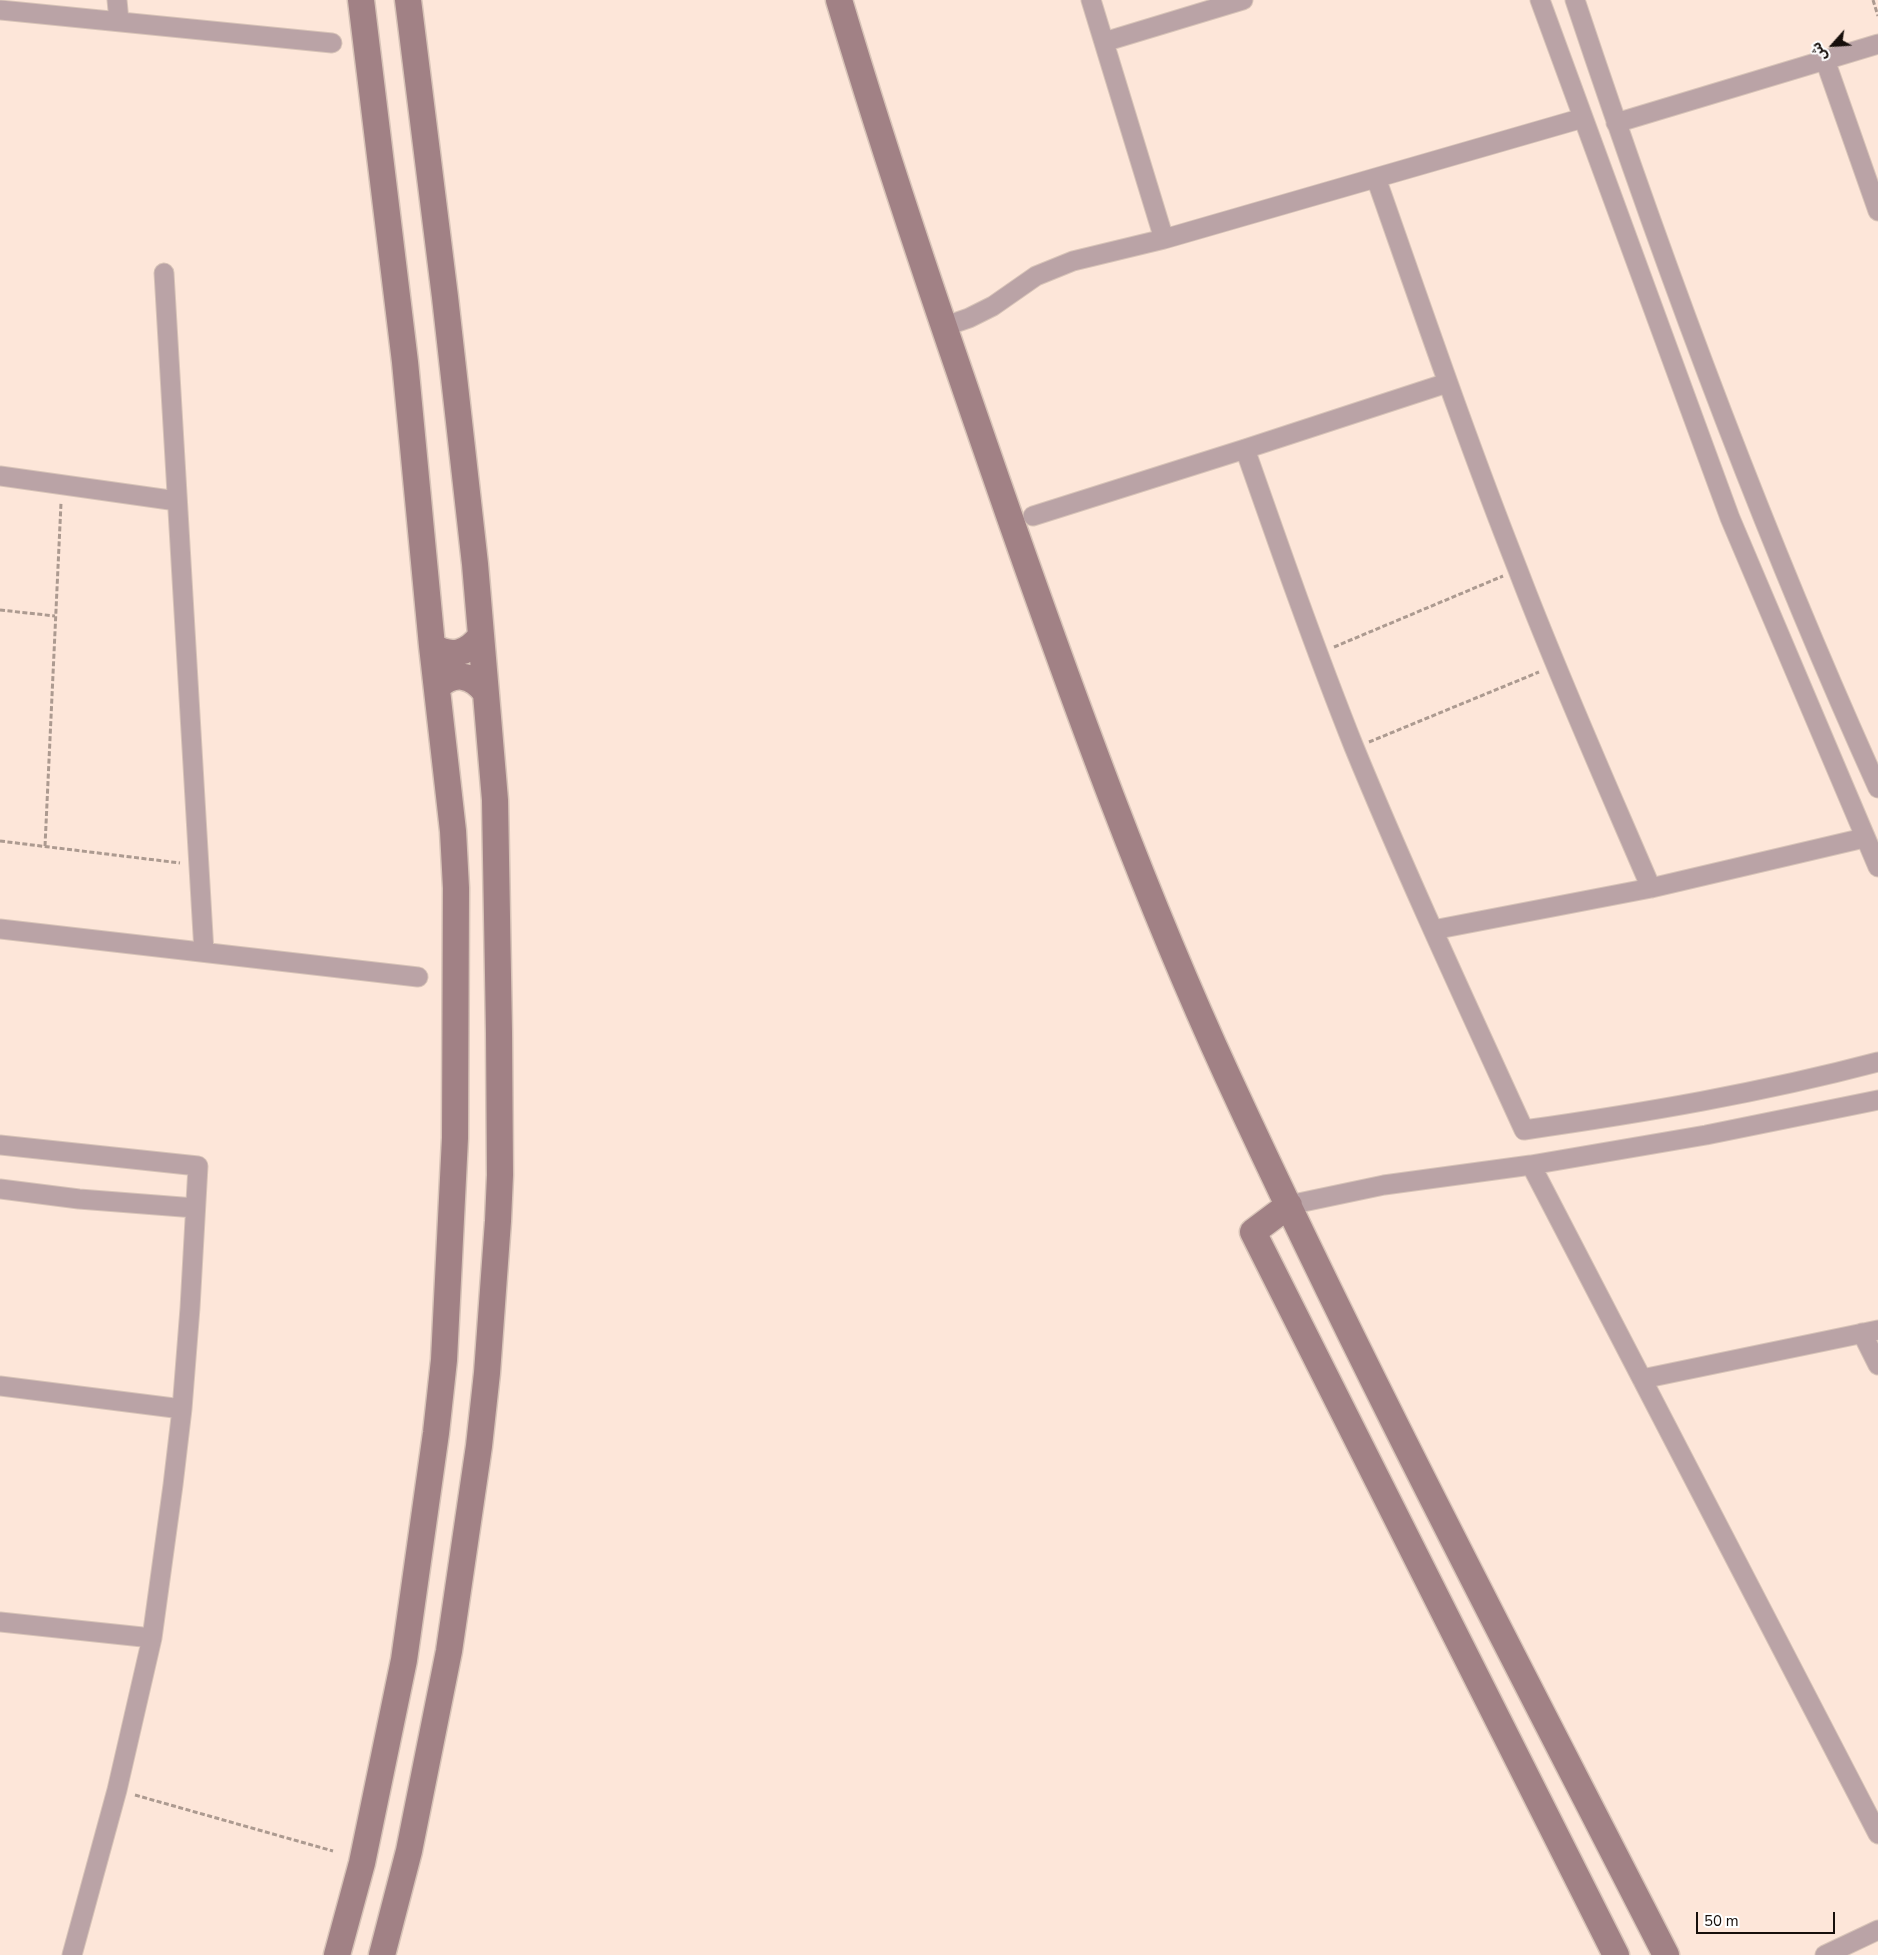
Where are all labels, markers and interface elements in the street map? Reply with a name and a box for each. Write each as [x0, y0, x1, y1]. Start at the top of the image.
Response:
north arrow [1808, 20, 1858, 70]
text: ش [1806, 39, 1832, 65]
scale bar [1698, 1902, 1837, 1934]
text: 50 m [1704, 1911, 1739, 1931]

